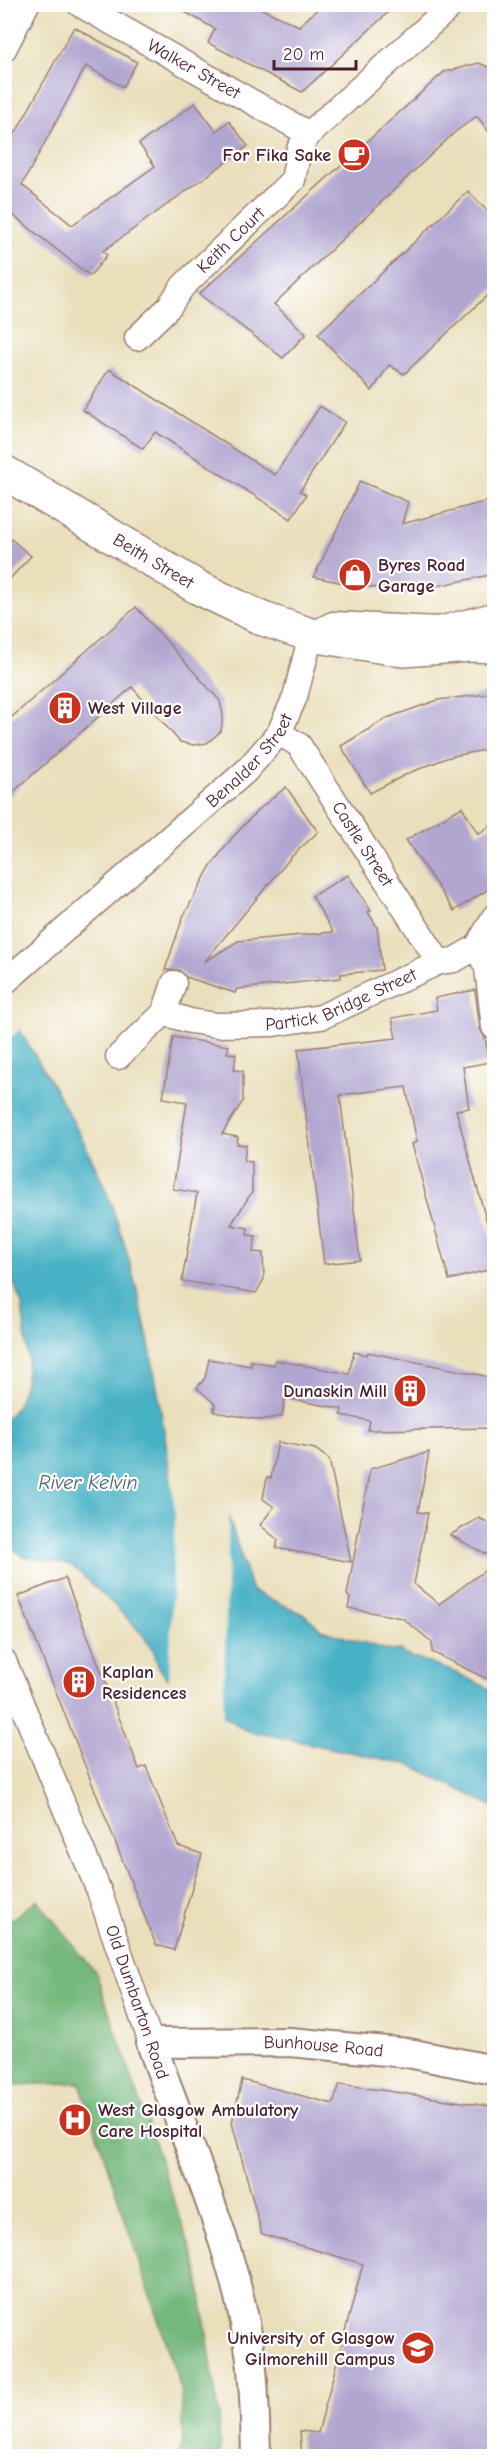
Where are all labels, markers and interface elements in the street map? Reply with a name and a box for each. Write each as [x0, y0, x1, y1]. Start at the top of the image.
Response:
scale bar [274, 33, 356, 71]
street label: Walker Street [144, 34, 245, 104]
text: 20 m [283, 44, 324, 65]
cafe icon: For Fika Sake [336, 137, 372, 173]
place label: For Fika Sake [222, 145, 331, 166]
street label: Keith Court [192, 202, 270, 277]
street label: Beith Street [109, 529, 198, 594]
place label: Byres Road Garage [378, 555, 465, 597]
shop icon: Byres Road Garage [337, 557, 373, 593]
building icon: West Village [47, 690, 83, 726]
place label: West Village [88, 698, 182, 719]
street label: Benalder Street [202, 710, 297, 812]
street label: Castle Street [328, 797, 398, 891]
street label: Partick Bridge Street [265, 963, 421, 1035]
building icon: Dunaskin Mill [392, 1373, 428, 1409]
place label: Dunaskin Mill [283, 1381, 387, 1402]
water label: River Kelvin [38, 1471, 138, 1494]
place label: Kaplan Residences [102, 1662, 187, 1704]
building icon: Kaplan Residences [61, 1664, 97, 1700]
street label: Old Dumbarton Road [101, 1922, 173, 2082]
street label: Bunhouse Road [264, 2031, 384, 2061]
place label: West Glasgow Ambulatory Care Hospital [98, 2100, 299, 2142]
hospital icon: West Glasgow Ambulatory Care Hospital [57, 2102, 93, 2138]
place label: University of Glasgow Gilmorehill Campus [227, 2328, 395, 2370]
school or university icon: University of Glasgow Gilmorehill Campus [400, 2330, 436, 2366]

